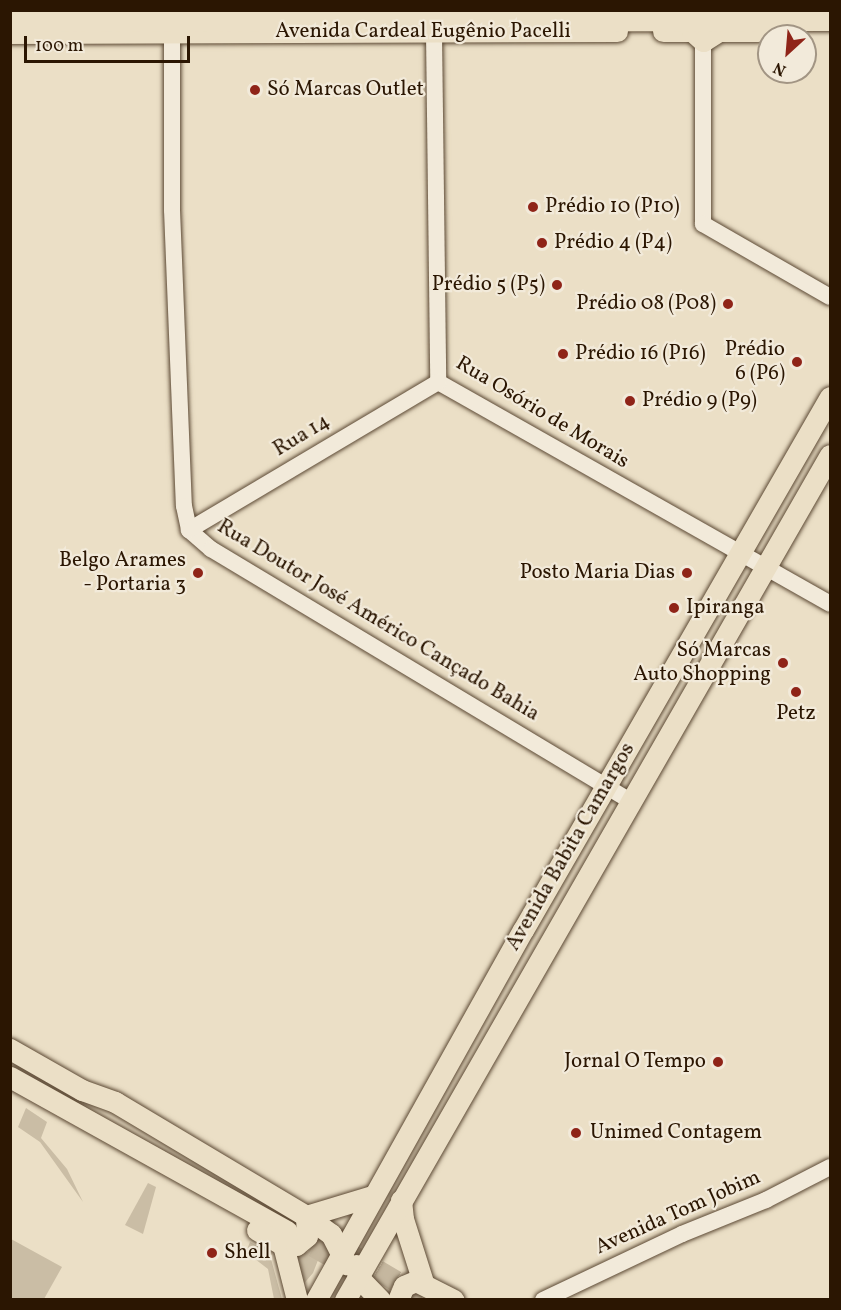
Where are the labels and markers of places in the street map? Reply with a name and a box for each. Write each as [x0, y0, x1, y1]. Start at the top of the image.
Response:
place label: Só Marcas Outlet [267, 77, 424, 103]
marker: Só Marcas Outlet [248, 83, 262, 97]
place label: Prédio 10 (P10) [545, 194, 680, 220]
marker: Prédio 10 (P10) [526, 200, 540, 214]
place label: Prédio 4 (P4) [554, 230, 672, 256]
marker: Prédio 4 (P4) [535, 236, 549, 250]
place label: Prédio 5 (P5) [432, 272, 545, 298]
marker: Prédio 5 (P5) [550, 278, 564, 292]
place label: Prédio 08 (P08) [576, 291, 716, 317]
marker: Prédio 08 (P08) [721, 297, 735, 311]
place label: Prédio 6 (P6) [725, 337, 785, 387]
place label: Prédio 16 (P16) [575, 341, 706, 367]
marker: Prédio 16 (P16) [556, 347, 570, 361]
marker: Prédio 6 (P6) [790, 355, 804, 369]
place label: Prédio 9 (P9) [642, 388, 757, 414]
marker: Prédio 9 (P9) [623, 394, 637, 408]
place label: Belgo Arames - Portaria 3 [59, 548, 186, 598]
place label: Posto Maria Dias [520, 560, 675, 586]
marker: Belgo Arames - Portaria 3 [191, 566, 205, 580]
marker: Posto Maria Dias [680, 566, 694, 580]
place label: Ipiranga [686, 595, 765, 621]
marker: Ipiranga [667, 601, 681, 615]
place label: Só Marcas Auto Shopping [633, 638, 771, 688]
marker: Só Marcas Auto Shopping [776, 656, 790, 670]
marker: Petz [789, 685, 803, 699]
place label: Petz [776, 701, 816, 727]
place label: Jornal O Tempo [564, 1049, 706, 1075]
marker: Jornal O Tempo [711, 1055, 725, 1069]
place label: Unimed Contagem [590, 1120, 762, 1146]
marker: Unimed Contagem [567, 1124, 585, 1142]
place label: Shell [224, 1240, 271, 1266]
marker: Shell [205, 1246, 219, 1260]

